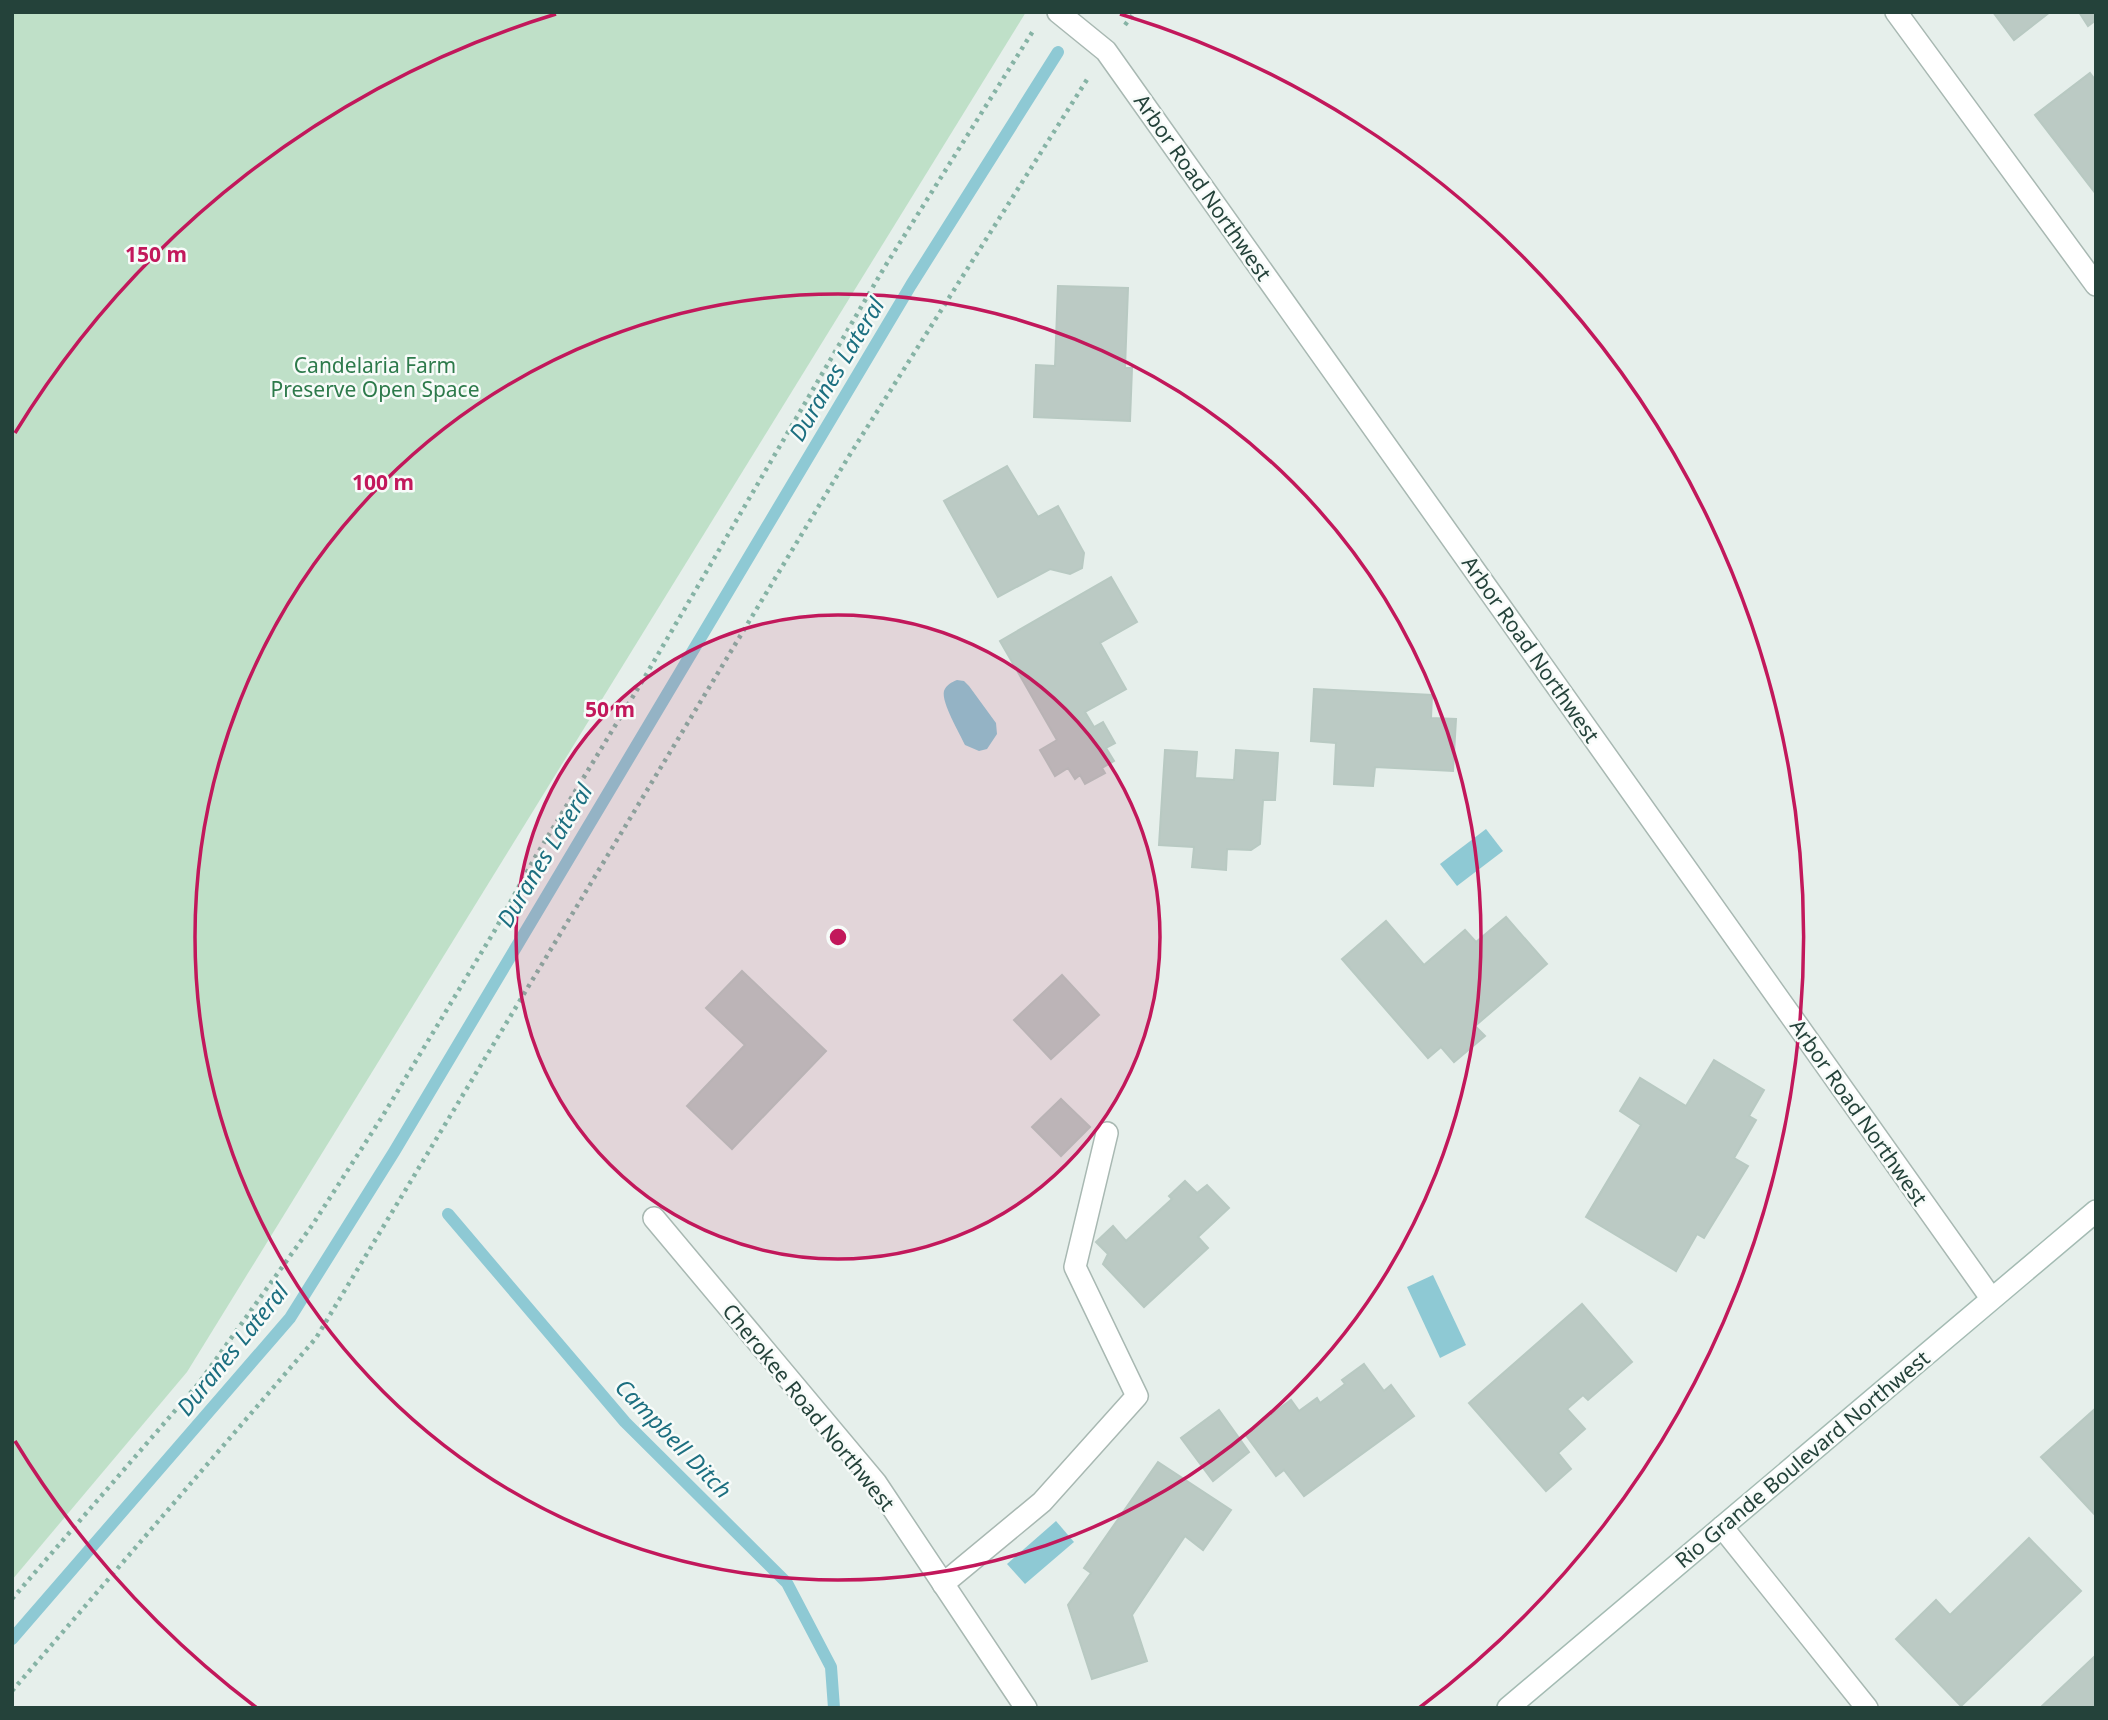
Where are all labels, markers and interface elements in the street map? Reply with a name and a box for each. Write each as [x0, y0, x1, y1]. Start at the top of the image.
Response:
street label: Arbor Road Northwest [1128, 88, 1278, 286]
text: 150 m [125, 240, 187, 268]
water label: Duranes Lateral [781, 290, 892, 447]
park label: Candelaria Farm Preserve Open Space [270, 351, 480, 403]
text: 100 m [352, 468, 414, 496]
street label: Arbor Road Northwest [1456, 550, 1606, 748]
text: 50 m [585, 695, 635, 723]
water label: Duranes Lateral [489, 776, 600, 933]
centre of rings [826, 925, 850, 949]
street label: Arbor Road Northwest [1784, 1013, 1934, 1211]
water label: Duranes Lateral [169, 1275, 296, 1422]
street label: Cherokee Road Northwest [717, 1297, 902, 1517]
street label: Rio Grande Boulevard Northwest [1669, 1344, 1936, 1574]
water label: Campbell Ditch [609, 1371, 739, 1505]

